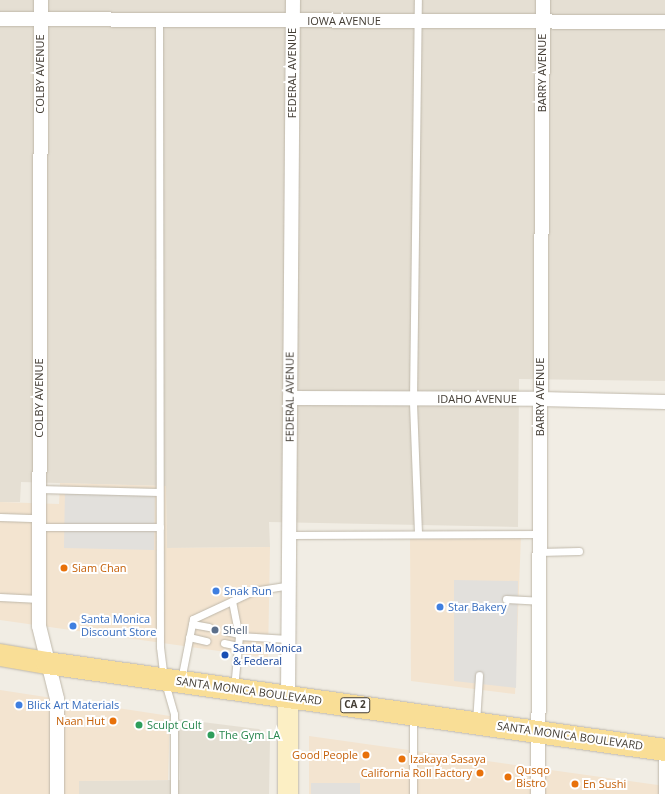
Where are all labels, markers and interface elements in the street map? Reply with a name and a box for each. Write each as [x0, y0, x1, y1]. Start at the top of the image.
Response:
street label: IOWA AVENUE [307, 14, 381, 28]
street label: FEDERAL AVENUE [285, 28, 299, 118]
street label: COLBY AVENUE [33, 34, 47, 114]
street label: BARRY AVENUE [535, 34, 549, 112]
street label: FEDERAL AVENUE [283, 352, 297, 442]
street label: COLBY AVENUE [32, 358, 46, 438]
street label: BARRY AVENUE [533, 358, 547, 436]
street label: IDAHO AVENUE [437, 392, 517, 406]
place label: Siam Chan [72, 561, 126, 575]
marker: Siam Chan [59, 563, 69, 573]
place label: Snak Run [224, 584, 272, 598]
marker: Snak Run [211, 586, 221, 596]
place label: Star Bakery [448, 600, 507, 614]
marker: Star Bakery [435, 602, 445, 612]
place label: Santa Monica Discount Store [81, 613, 156, 639]
marker: Santa Monica Discount Store [68, 621, 78, 631]
place label: Shell [223, 623, 248, 637]
marker: Shell [210, 625, 220, 635]
place label: Santa Monica & Federal [233, 642, 302, 668]
marker: Santa Monica & Federal [220, 650, 230, 660]
street label: SANTA MONICA BOULEVARD [175, 674, 323, 708]
road number: CA 2 [340, 697, 370, 713]
place label: Blick Art Materials [27, 698, 119, 712]
marker: Blick Art Materials [14, 700, 24, 710]
place label: Naan Hut [56, 714, 105, 728]
marker: Naan Hut [108, 716, 118, 726]
place label: Sculpt Cult [147, 718, 202, 732]
street label: SANTA MONICA BOULEVARD [496, 719, 644, 753]
marker: Sculpt Cult [134, 720, 144, 730]
place label: The Gym LA [219, 728, 280, 742]
marker: The Gym LA [206, 730, 216, 740]
place label: Good People [292, 748, 358, 762]
marker: Good People [361, 750, 371, 760]
place label: Izakaya Sasaya [410, 752, 486, 766]
marker: Izakaya Sasaya [397, 754, 407, 764]
place label: Qusqo Bistro [516, 764, 550, 790]
place label: California Roll Factory [361, 766, 472, 780]
marker: California Roll Factory [475, 768, 485, 778]
marker: Qusqo Bistro [503, 772, 513, 782]
place label: En Sushi [583, 777, 626, 791]
marker: En Sushi [570, 779, 580, 789]

